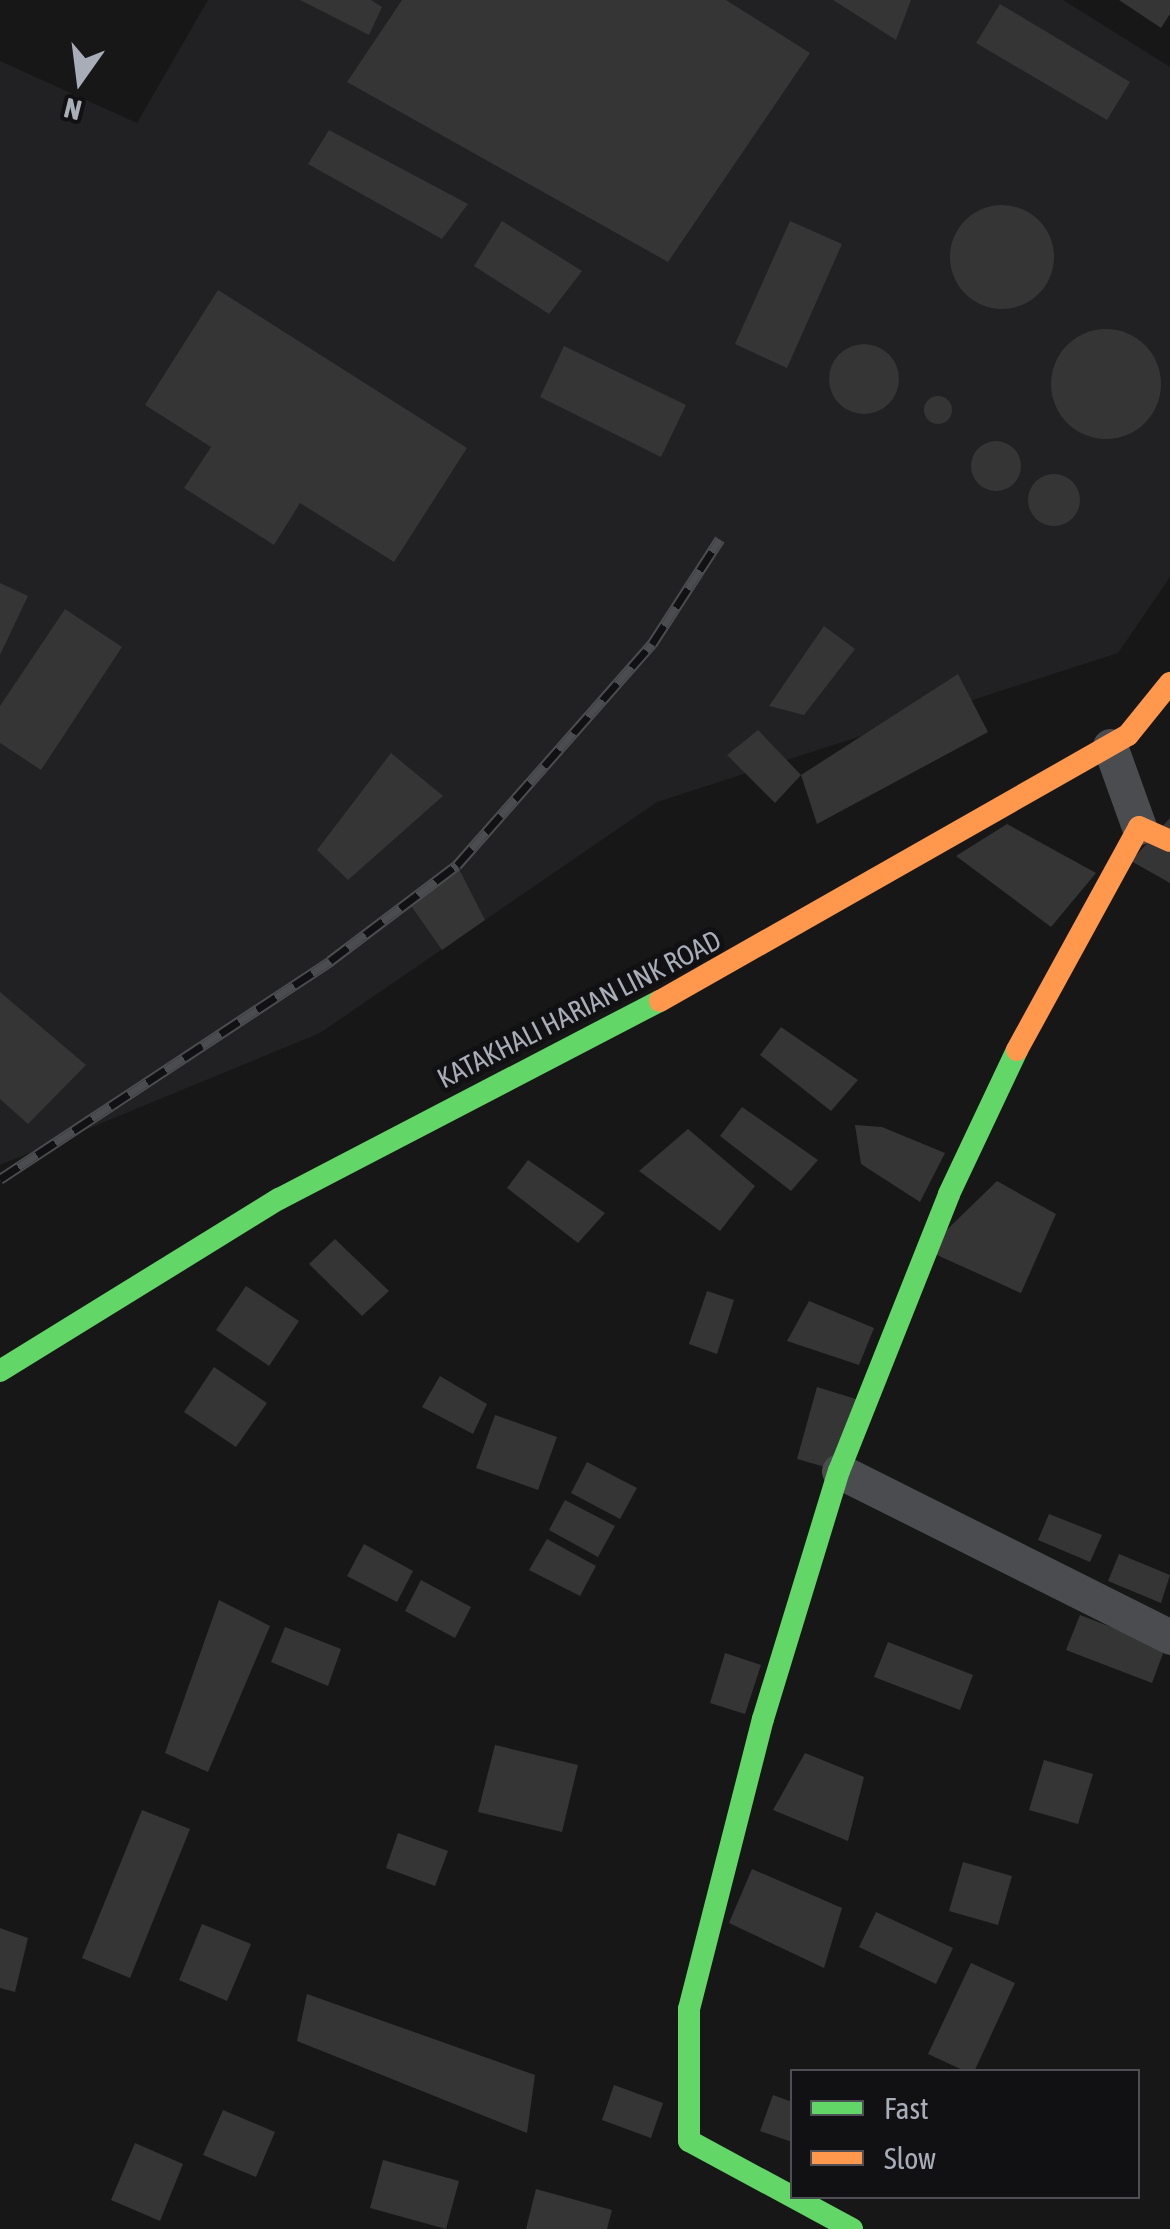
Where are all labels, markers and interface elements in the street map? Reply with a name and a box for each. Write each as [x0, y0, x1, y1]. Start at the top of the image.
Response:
north arrow [30, 30, 130, 130]
text: N [61, 92, 85, 127]
street label: KATAKHALI HARIAN LINK ROAD [432, 923, 726, 1095]
legend [790, 2069, 1140, 2199]
text: Fast [884, 2091, 929, 2125]
text: Slow [884, 2141, 936, 2175]

